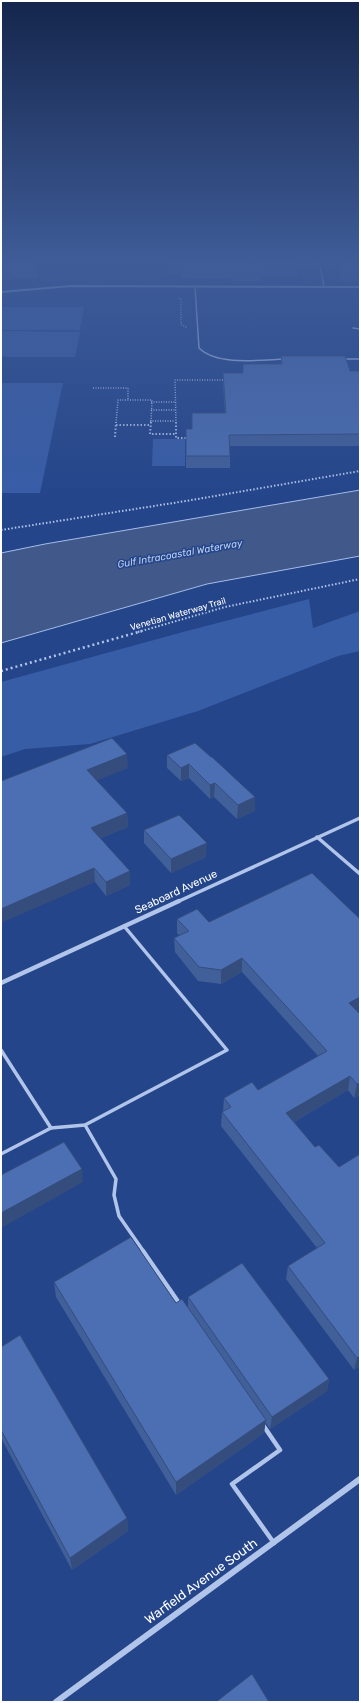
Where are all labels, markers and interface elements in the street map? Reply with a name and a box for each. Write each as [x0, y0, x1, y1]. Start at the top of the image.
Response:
water label: Gulf Intracoastal Waterway [116, 537, 244, 571]
street label: Venetian Waterway Trail [129, 596, 227, 632]
street label: Seaboard Avenue [133, 867, 219, 917]
street label: Warfield Avenue South [142, 1535, 260, 1627]

